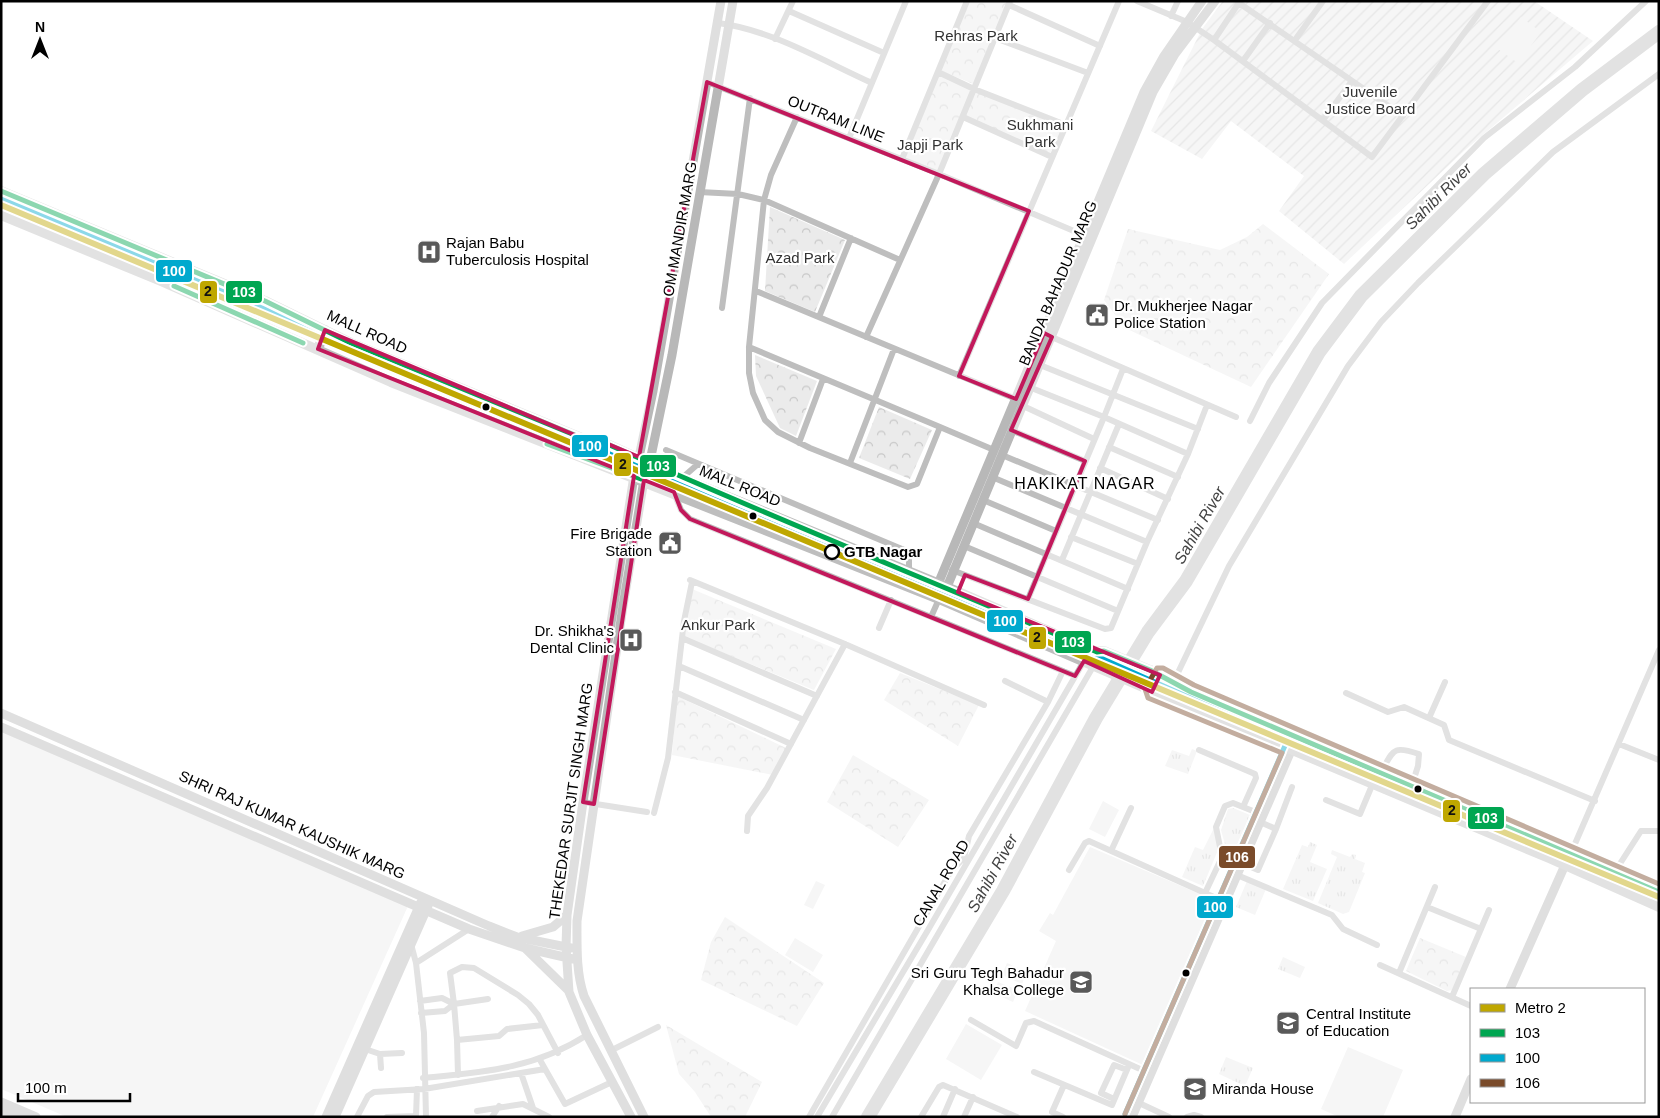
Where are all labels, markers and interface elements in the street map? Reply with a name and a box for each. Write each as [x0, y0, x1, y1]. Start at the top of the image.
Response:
north arrow [15, 15, 65, 65]
text: N [35, 19, 45, 35]
park label: Rehras Park [934, 27, 1018, 44]
park label: Juvenile Justice Board [1325, 83, 1415, 117]
street label: OUTRAM LINE [785, 91, 887, 146]
park label: Sukhmani Park [1007, 116, 1073, 150]
park label: Japji Park [897, 136, 963, 153]
water label: Sahibi River [1402, 159, 1475, 233]
street label: OM MANDIR MARG [659, 160, 700, 298]
street label: BANDA BAHADUR MARG [1015, 198, 1100, 368]
place label: Rajan Babu Tuberculosis Hospital [446, 234, 589, 268]
hospital icon: Rajan Babu Tuberculosis Hospital [416, 239, 442, 265]
park label: Azad Park [765, 249, 835, 266]
line badge: 100 [155, 259, 193, 283]
text: 100 [162, 263, 186, 279]
line badge: 2 [199, 280, 218, 304]
line badge: 103 [225, 280, 263, 304]
text: 2 [204, 283, 212, 299]
text: 103 [232, 284, 256, 300]
place label: Dr. Mukherjee Nagar Police Station [1114, 297, 1252, 331]
public building icon: Dr. Mukherjee Nagar Police Station [1084, 302, 1110, 328]
street label: MALL ROAD [324, 306, 410, 357]
unlabelled marker [481, 402, 491, 412]
line badge: 100 [571, 434, 609, 458]
text: 100 [578, 438, 602, 454]
line badge: 2 [613, 452, 632, 477]
line badge: 103 [639, 454, 677, 478]
text: 2 [619, 456, 627, 472]
text: 103 [646, 458, 670, 474]
street label: MALL ROAD [697, 462, 783, 510]
district label: HAKIKAT NAGAR [1014, 475, 1156, 492]
water label: Sahibi River [1171, 483, 1229, 567]
unlabelled marker [748, 511, 758, 521]
place label: Fire Brigade Station [570, 525, 652, 559]
public building icon: Fire Brigade Station [657, 530, 683, 556]
place label: GTB Nagar [844, 543, 923, 560]
marker: GTB Nagar [824, 544, 840, 560]
line badge: 100 [986, 609, 1024, 633]
text: 100 [993, 613, 1017, 629]
park label: Ankur Park [681, 616, 756, 633]
place label: Dr. Shikha's Dental Clinic [530, 622, 614, 656]
line badge: 2 [1028, 626, 1047, 650]
hospital icon: Dr. Shikha's Dental Clinic [618, 627, 644, 653]
text: 2 [1033, 629, 1041, 645]
line badge: 103 [1054, 630, 1092, 654]
text: 103 [1061, 634, 1085, 650]
street label: THEKEDAR SURJIT SINGH MARG [545, 681, 596, 920]
street label: SHRI RAJ KUMAR KAUSHIK MARG [176, 767, 408, 882]
unlabelled marker [1413, 784, 1423, 794]
line badge: 2 [1442, 799, 1461, 823]
text: 2 [1448, 802, 1456, 818]
line badge: 103 [1467, 806, 1505, 830]
text: 103 [1474, 810, 1498, 826]
water label: Sahibi River [964, 831, 1021, 915]
street label: CANAL ROAD [909, 836, 972, 929]
line badge: 106 [1218, 845, 1256, 869]
text: 106 [1225, 849, 1249, 865]
line badge: 100 [1196, 895, 1234, 919]
text: 100 [1203, 899, 1227, 915]
place label: Sri Guru Tegh Bahadur Khalsa College [911, 964, 1064, 998]
unlabelled marker [1181, 968, 1191, 978]
school or university icon: Sri Guru Tegh Bahadur Khalsa College [1068, 969, 1094, 995]
legend [1470, 988, 1645, 1103]
text: Metro 2 [1515, 999, 1566, 1016]
place label: Central Institute of Education [1306, 1005, 1411, 1039]
school or university icon: Central Institute of Education [1275, 1010, 1301, 1036]
text: 103 [1515, 1024, 1540, 1041]
text: 100 [1515, 1049, 1540, 1066]
scale bar [18, 1070, 130, 1102]
text: 106 [1515, 1074, 1540, 1091]
school or university icon: Miranda House [1182, 1076, 1208, 1102]
text: 100 m [25, 1079, 67, 1096]
place label: Miranda House [1212, 1080, 1314, 1097]

